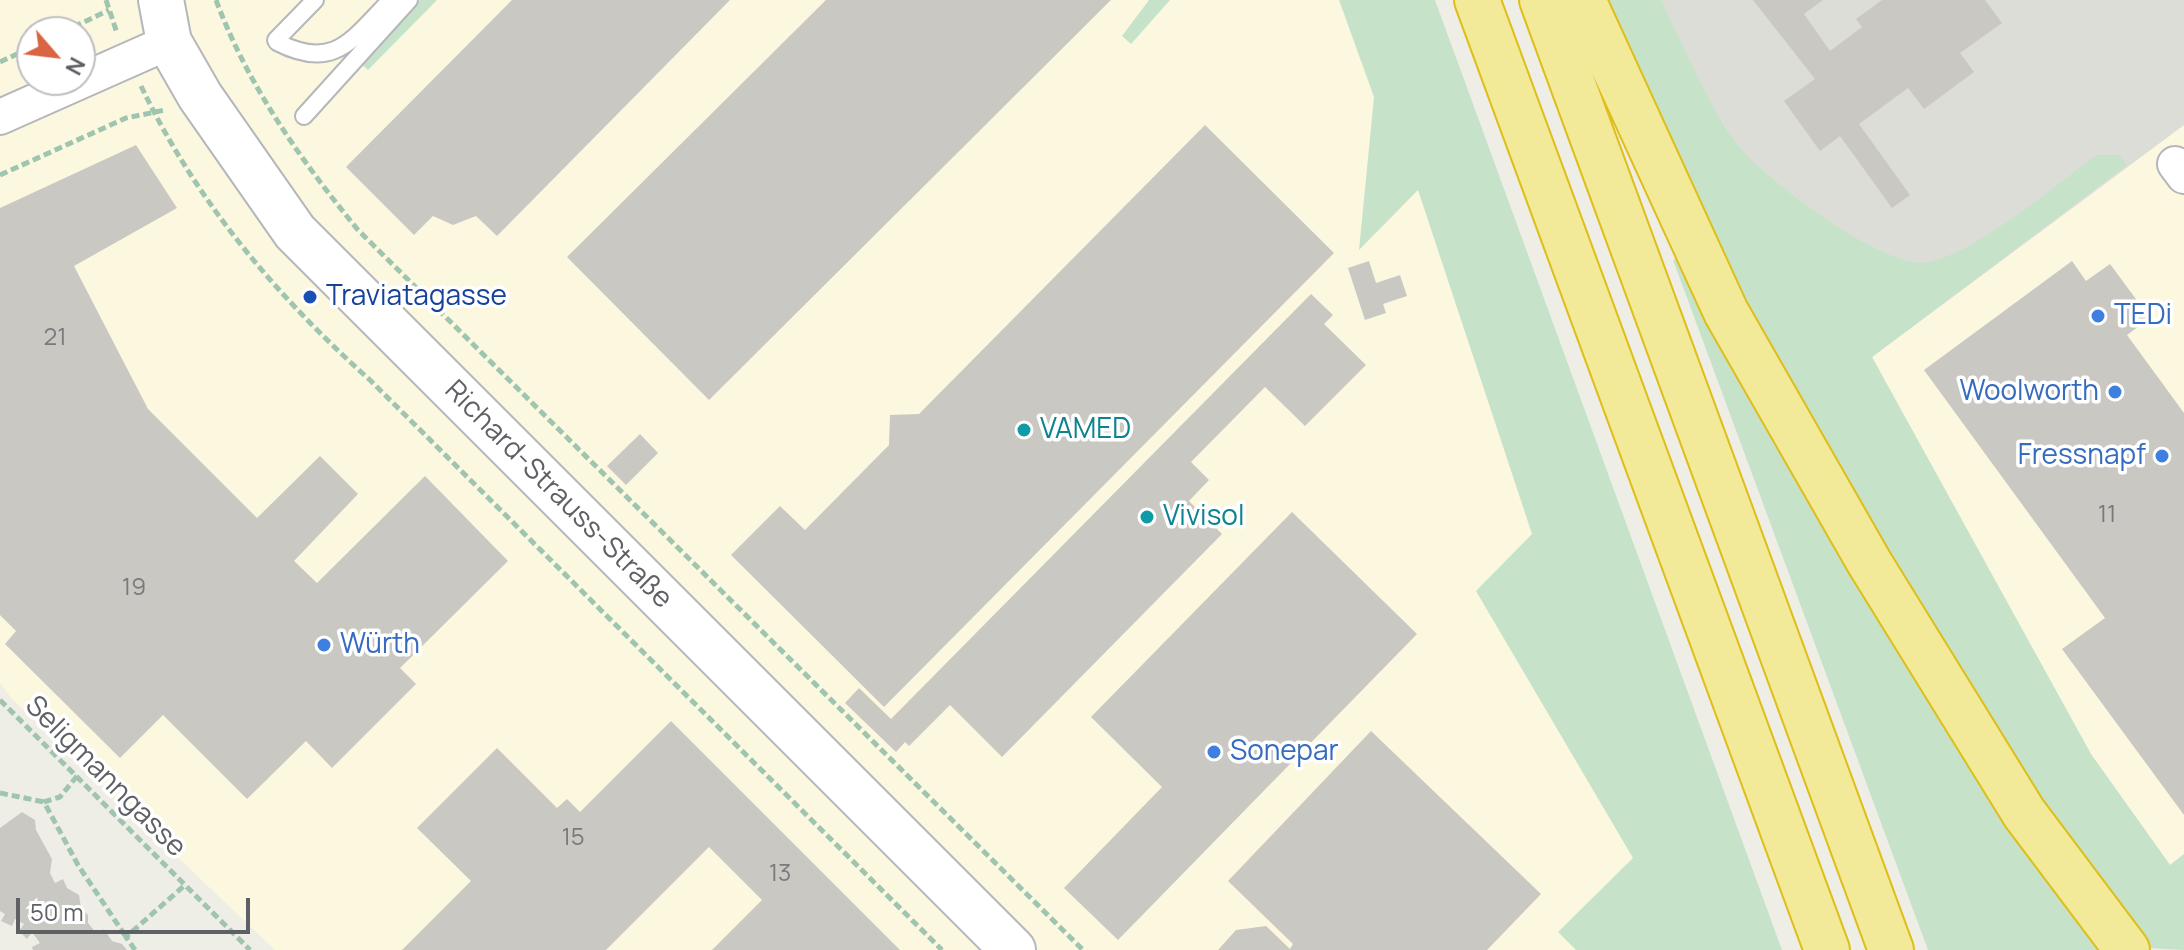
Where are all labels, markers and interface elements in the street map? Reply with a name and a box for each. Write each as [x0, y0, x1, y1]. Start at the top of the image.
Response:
north arrow [16, 16, 96, 96]
text: N [58, 52, 92, 80]
place label: Traviatagasse [326, 280, 507, 314]
marker: Traviatagasse [301, 288, 319, 306]
place label: TEDi [2114, 299, 2172, 333]
marker: TEDi [2089, 307, 2107, 325]
house number: 21 [43, 324, 67, 352]
street label: Richard-Strauss-Straße [437, 374, 679, 616]
place label: Woolworth [1959, 375, 2099, 409]
marker: Woolworth [2106, 383, 2124, 401]
place label: VAMED [1040, 413, 1131, 447]
marker: VAMED [1015, 421, 1033, 439]
place label: Fressnapf [2018, 439, 2146, 473]
marker: Fressnapf [2153, 447, 2171, 465]
place label: Vivisol [1163, 500, 1244, 534]
house number: 11 [2098, 501, 2116, 529]
marker: Vivisol [1138, 508, 1156, 526]
house number: 19 [122, 574, 146, 602]
place label: Würth [340, 628, 420, 662]
marker: Würth [315, 636, 333, 654]
street label: Seligmanngasse [18, 690, 192, 864]
place label: Sonepar [1230, 735, 1339, 769]
marker: Sonepar [1205, 743, 1223, 761]
house number: 15 [561, 824, 585, 852]
house number: 13 [769, 860, 791, 888]
scale bar [20, 882, 254, 932]
text: 50 m [30, 895, 84, 928]

